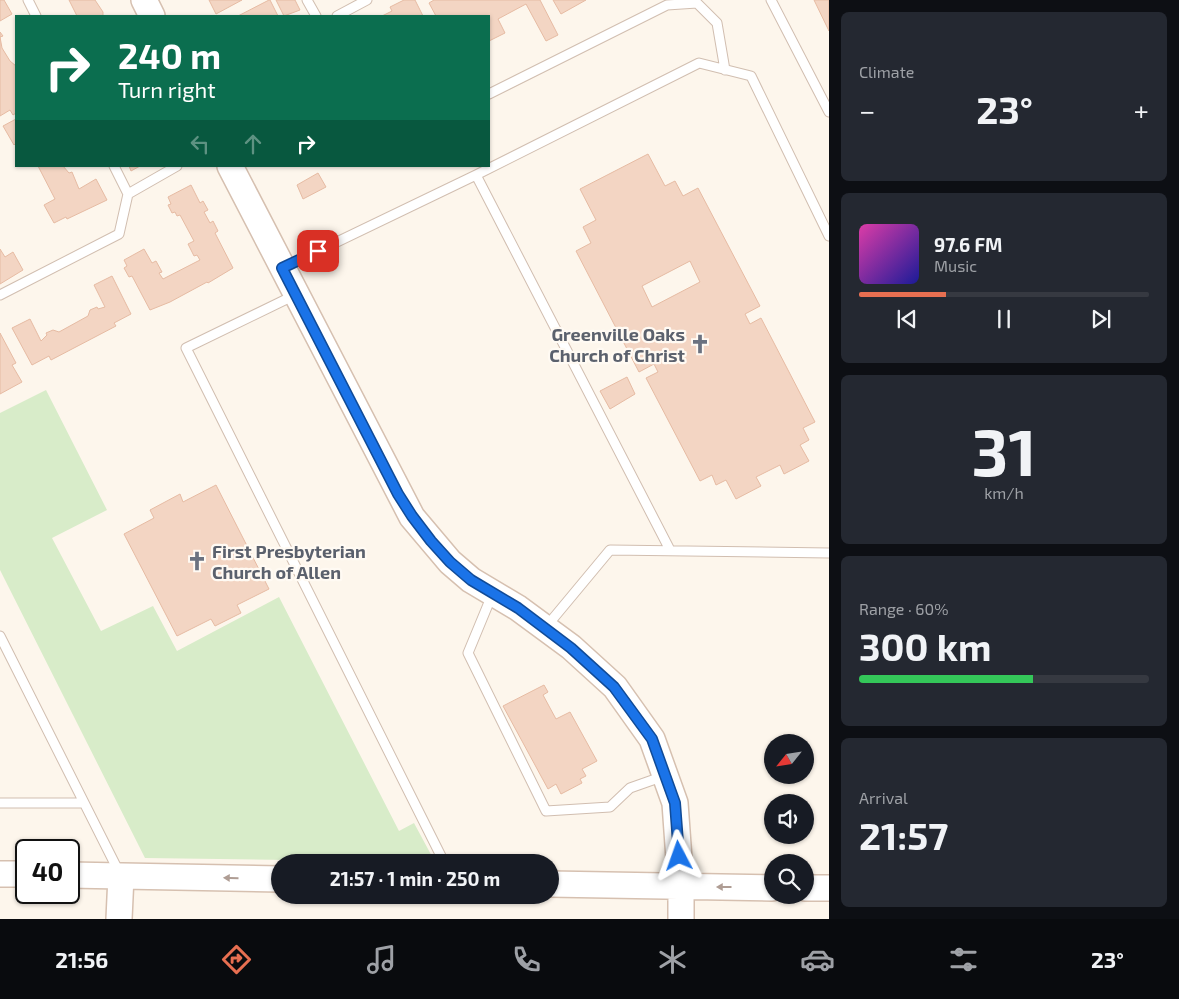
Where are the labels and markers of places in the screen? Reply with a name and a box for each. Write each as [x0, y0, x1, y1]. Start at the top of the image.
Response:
pin [297, 230, 339, 272]
place label: Greenville Oaks Church of Christ [549, 323, 686, 366]
church icon: Greenville Oaks Church of Christ [689, 333, 711, 355]
place label: First Presbyterian Church of Allen [212, 540, 366, 583]
church icon: First Presbyterian Church of Allen [186, 550, 208, 572]

